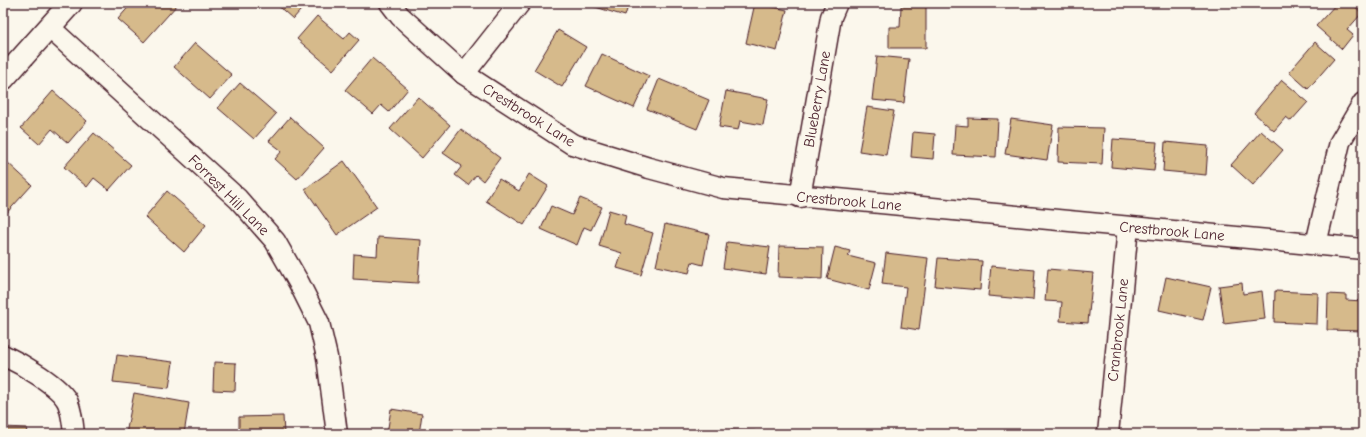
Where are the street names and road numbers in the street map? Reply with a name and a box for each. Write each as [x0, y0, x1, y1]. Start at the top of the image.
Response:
street label: Blueberry Lane [800, 49, 834, 149]
street label: Crestbrook Lane [479, 79, 579, 151]
street label: Forrest Hill Lane [185, 151, 274, 240]
street label: Crestbrook Lane [796, 187, 903, 215]
street label: Crestbrook Lane [1119, 217, 1226, 245]
street label: Cranbrook Lane [1104, 277, 1132, 382]

